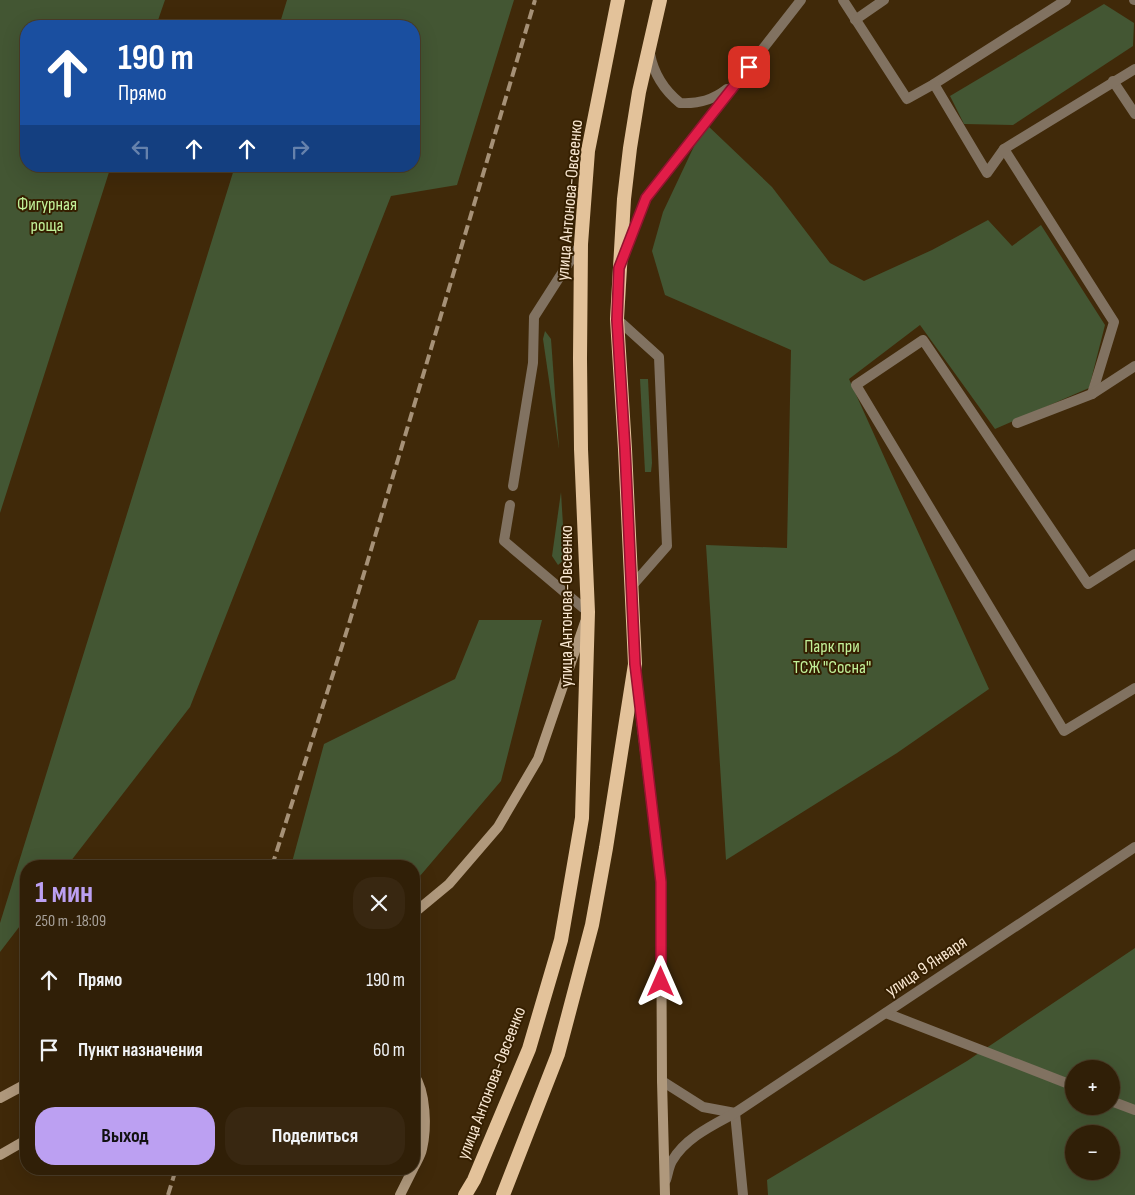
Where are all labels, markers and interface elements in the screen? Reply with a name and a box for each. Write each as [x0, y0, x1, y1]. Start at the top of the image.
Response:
text: 190 m [118, 37, 194, 80]
icon: ahead [35, 40, 100, 105]
pin [728, 46, 770, 88]
icon: arrive [735, 53, 763, 81]
text: Прямо [118, 80, 167, 107]
street label: улица Антонова-Овсеенко [552, 119, 587, 282]
icon: left [127, 135, 155, 163]
icon: ahead [180, 135, 208, 163]
icon: ahead [233, 135, 261, 163]
icon: right [286, 135, 314, 163]
park label: Фигурная роща [17, 194, 77, 236]
street label: улица Антонова-Овсеенко [556, 525, 577, 687]
park label: Парк при ТСЖ "Сосна" [793, 636, 871, 678]
text: 1 мин [35, 875, 93, 911]
button: close [353, 877, 405, 929]
text: 250 m · 18:09 [35, 912, 106, 931]
street label: улица 9 Января [882, 932, 971, 1001]
position arrow [634, 955, 686, 1007]
icon: ahead [35, 966, 63, 994]
text: Прямо [78, 969, 122, 992]
text: 190 m [366, 969, 405, 992]
street label: улица Антонова-Овсеенко [453, 1004, 530, 1162]
icon: arrive [35, 1036, 63, 1064]
text: Пункт назначения [78, 1039, 203, 1062]
text: 60 m [373, 1039, 405, 1062]
map controls [1065, 1060, 1120, 1180]
button: + [1065, 1060, 1120, 1115]
button: Выход [35, 1107, 215, 1165]
button: Поделиться [225, 1107, 405, 1165]
button: − [1065, 1125, 1120, 1180]

